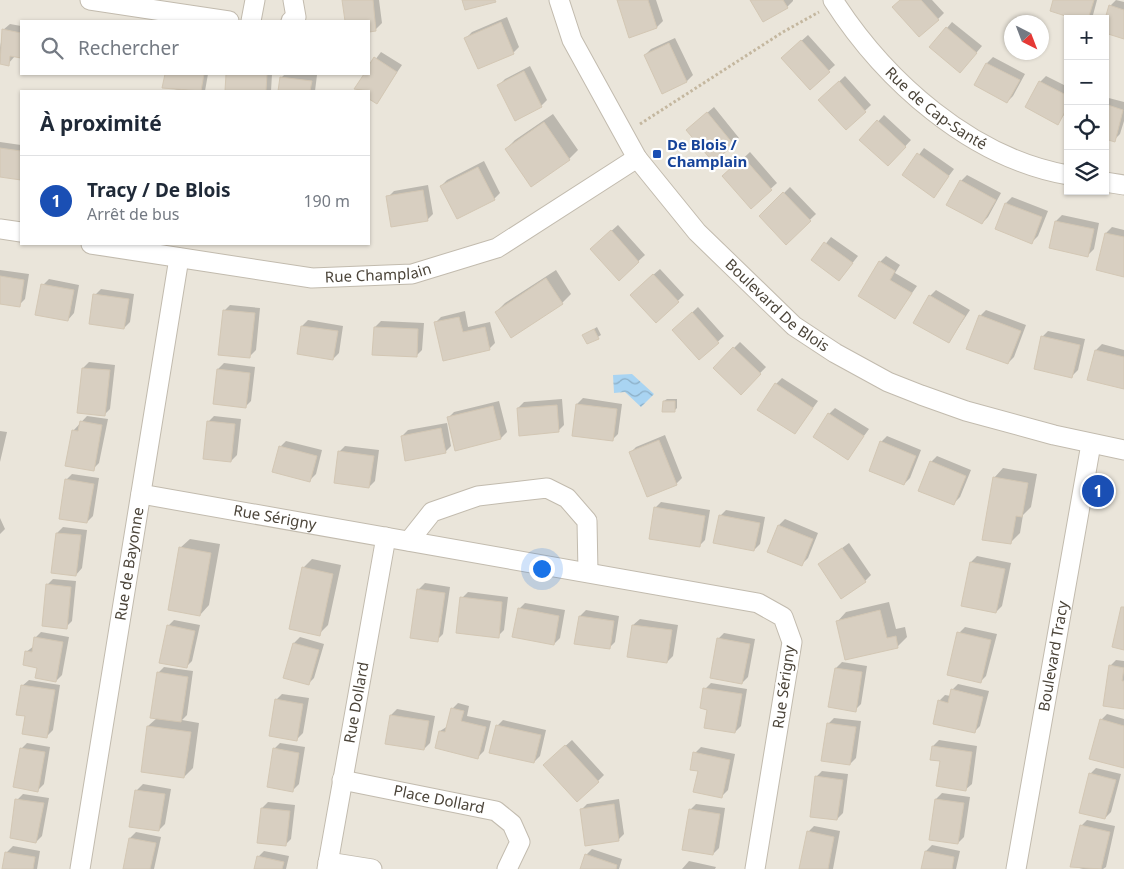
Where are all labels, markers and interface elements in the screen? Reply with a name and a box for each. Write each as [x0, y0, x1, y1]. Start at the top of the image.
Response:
north arrow [1004, 15, 1049, 60]
map controls [1064, 15, 1109, 195]
button: + [1064, 15, 1109, 60]
search box [20, 20, 370, 75]
icon: search [38, 34, 66, 62]
text: Rechercher [78, 35, 179, 61]
button: − [1064, 60, 1109, 105]
street label: Rue de Cap-Santé [881, 62, 991, 154]
button: locate [1064, 105, 1109, 150]
text: À proximité [40, 109, 162, 137]
place label: De Blois / Champlain [667, 134, 747, 171]
marker: De Blois / Champlain [651, 148, 663, 160]
button: layers [1064, 150, 1109, 195]
text: Tracy / De Blois [87, 177, 231, 203]
text: 1 [51, 190, 61, 212]
text: 190 m [303, 190, 350, 212]
text: Arrêt de bus [87, 203, 180, 225]
street label: Boulevard De Blois [721, 254, 834, 356]
street label: Rue Champlain [324, 258, 434, 286]
pin: 1 [1082, 472, 1114, 510]
street label: Rue Sérigny [232, 500, 319, 534]
street label: Rue de Bayonne [109, 506, 147, 622]
your location [529, 556, 555, 582]
street label: Boulevard Tracy [1033, 599, 1072, 713]
street label: Rue Sérigny [767, 644, 799, 730]
street label: Rue Dollard [339, 660, 373, 745]
street label: Place Dollard [392, 780, 486, 817]

